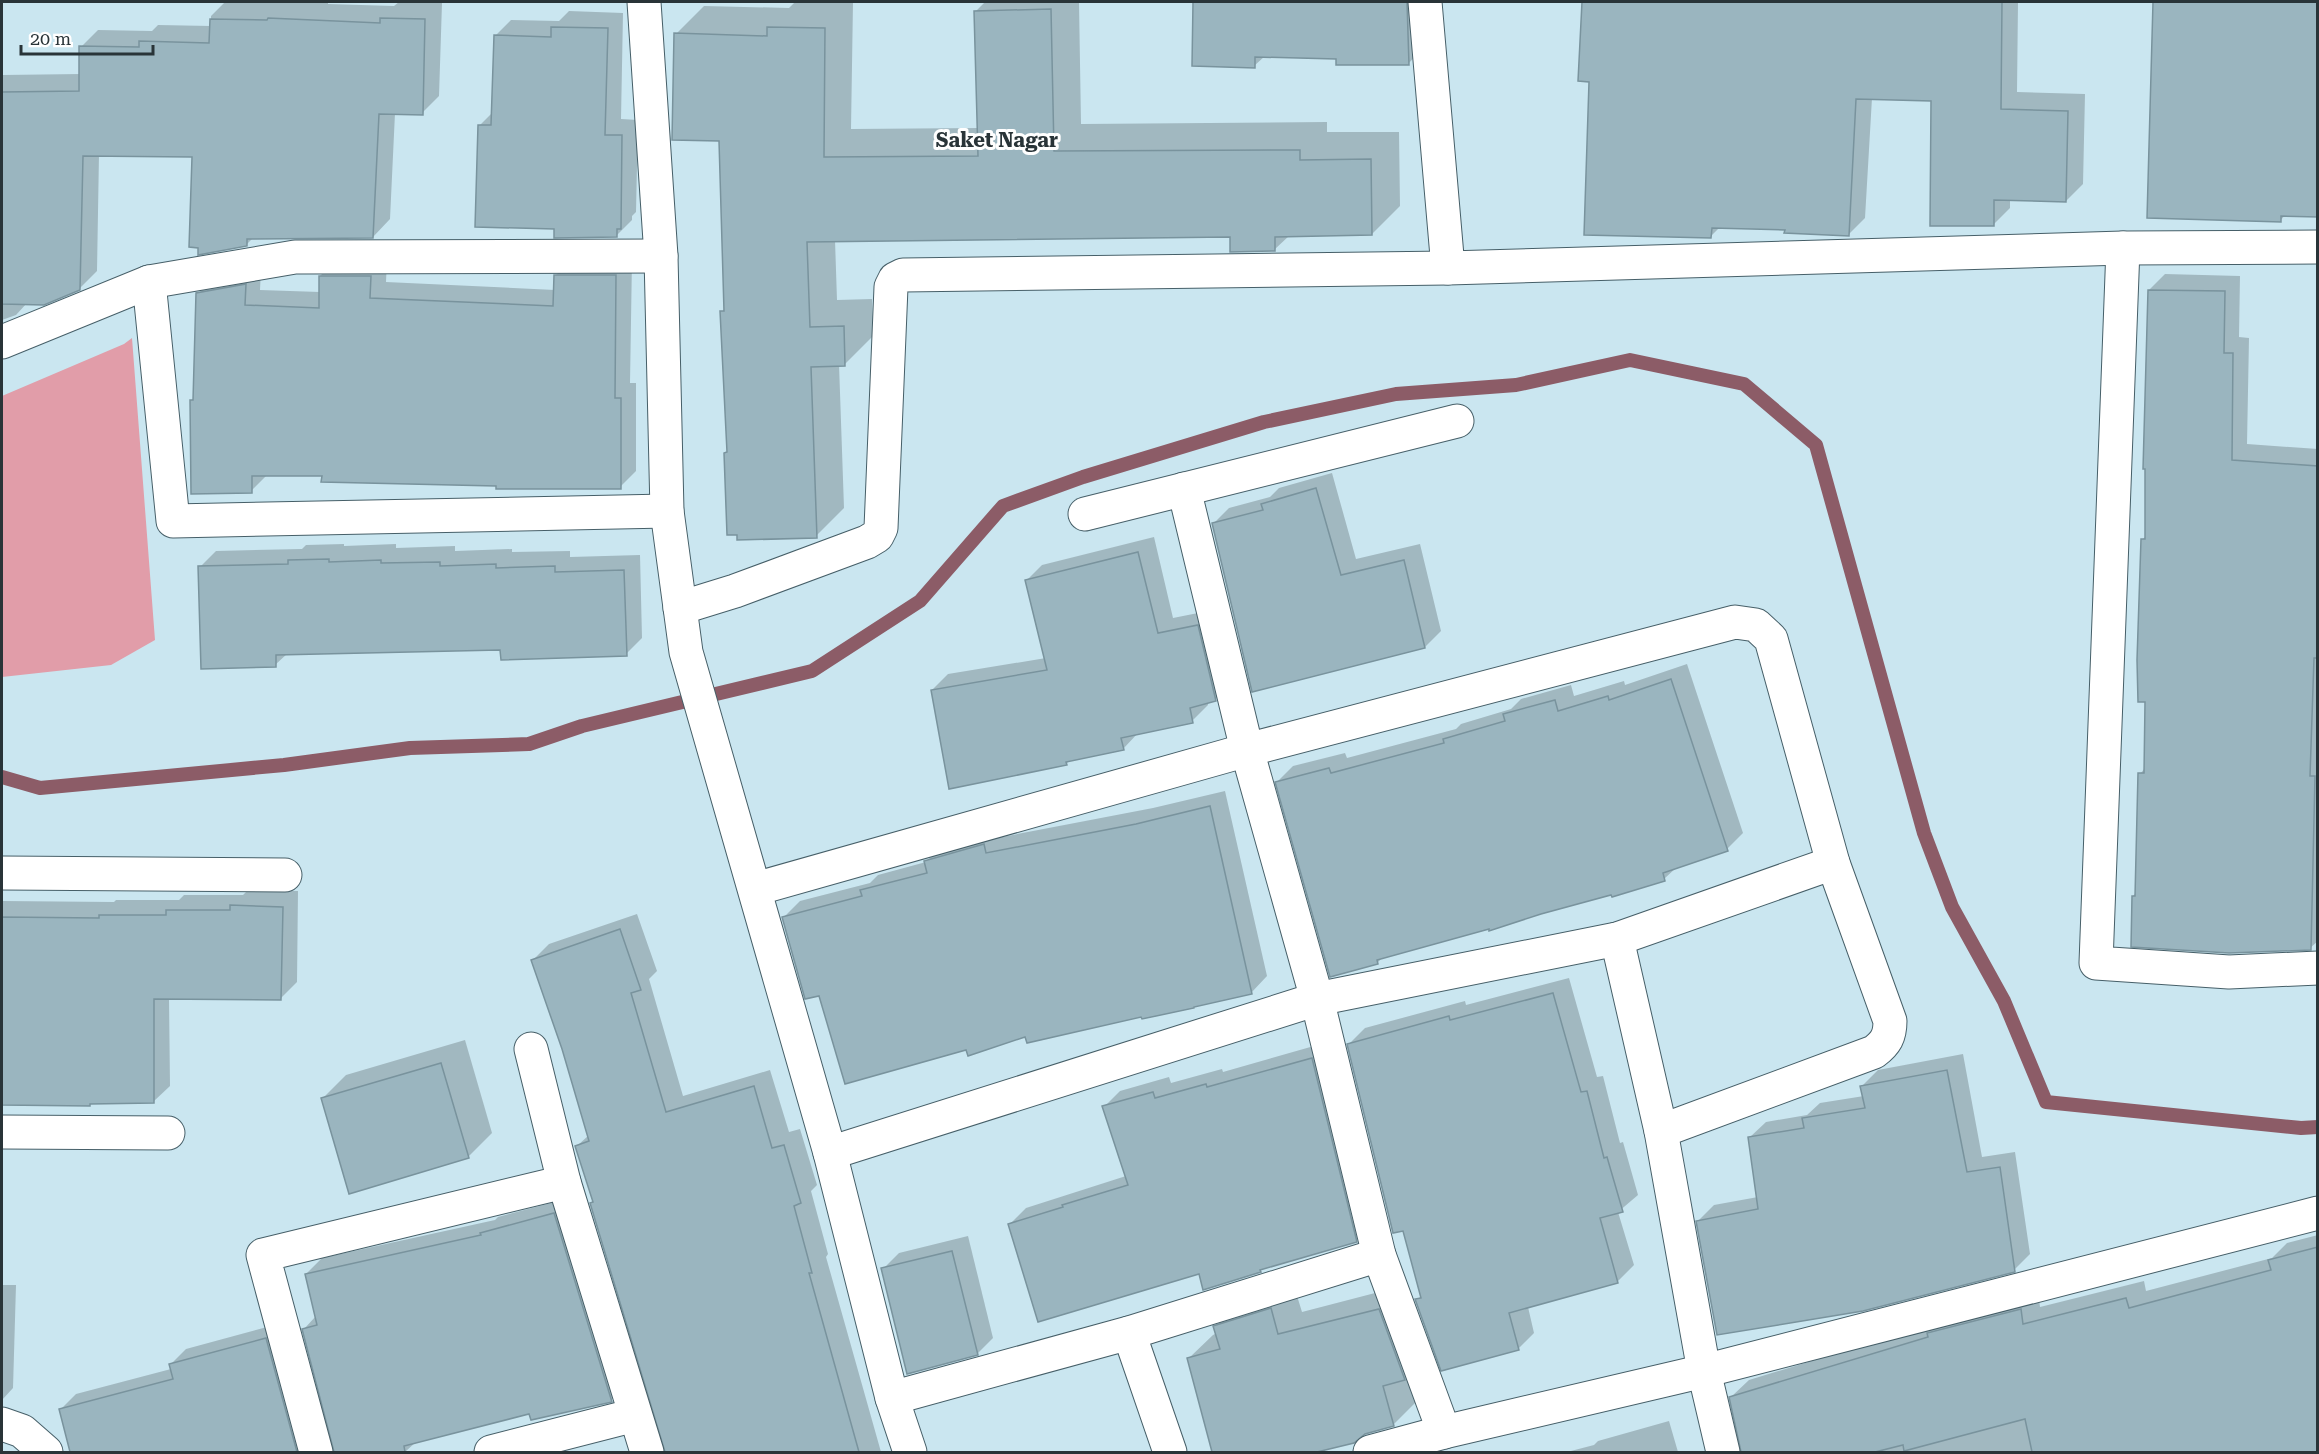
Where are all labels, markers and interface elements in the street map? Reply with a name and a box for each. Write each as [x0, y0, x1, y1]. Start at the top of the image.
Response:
scale bar [21, 18, 153, 56]
text: 20 m [30, 28, 71, 49]
district label: Saket Nagar [936, 128, 1058, 152]

